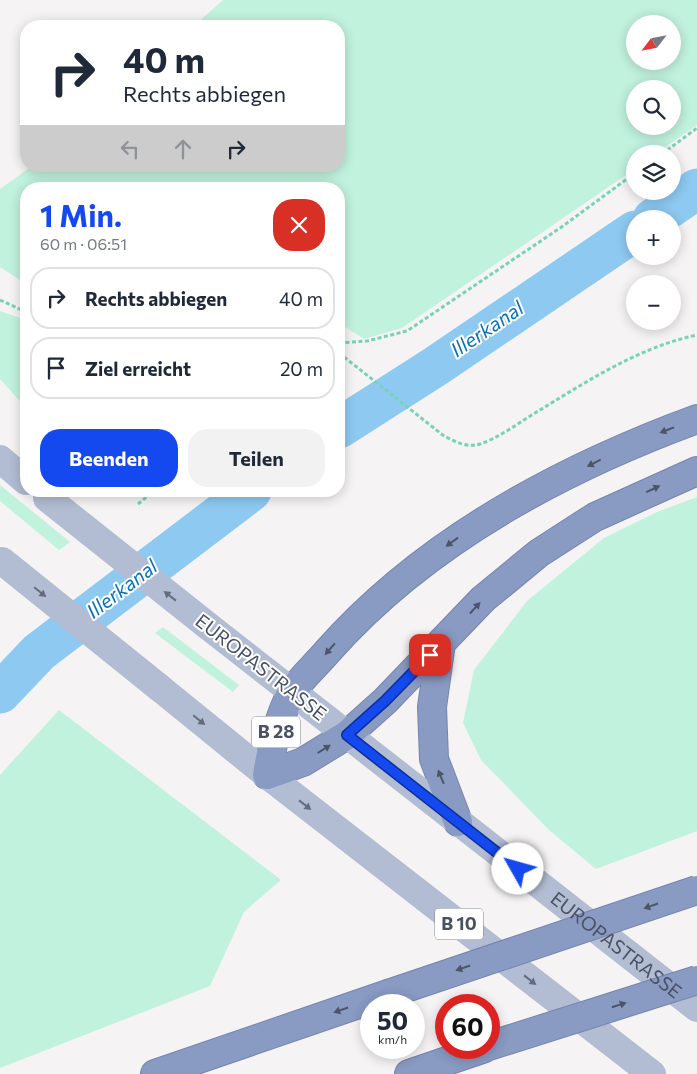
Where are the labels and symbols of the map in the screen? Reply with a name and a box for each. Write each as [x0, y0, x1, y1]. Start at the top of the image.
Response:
north arrow [626, 15, 681, 70]
water label: Illerkanal [446, 295, 528, 361]
one-way arrow [659, 426, 674, 434]
one-way arrow [587, 459, 601, 467]
one-way arrow [646, 485, 660, 493]
one-way arrow [445, 537, 459, 547]
water label: Illerkanal [81, 553, 162, 623]
one-way arrow [33, 586, 46, 597]
one-way arrow [164, 590, 177, 601]
one-way arrow [469, 602, 481, 614]
street label: EUROPASTRASSE [191, 608, 331, 725]
pin [409, 634, 451, 676]
one-way arrow [324, 642, 336, 654]
one-way arrow [192, 714, 205, 725]
road number: B 28 [252, 716, 300, 748]
one-way arrow [317, 745, 330, 754]
one-way arrow [436, 770, 444, 784]
one-way arrow [298, 799, 311, 810]
position arrow [491, 842, 543, 894]
street label: EUROPASTRASSE [546, 886, 687, 1003]
one-way arrow [643, 902, 658, 910]
road number: B 10 [435, 909, 483, 940]
one-way arrow [456, 965, 471, 973]
one-way arrow [524, 974, 537, 985]
speed limit sign: 60 [435, 994, 500, 1059]
one-way arrow [611, 1001, 626, 1008]
one-way arrow [334, 1007, 349, 1014]

